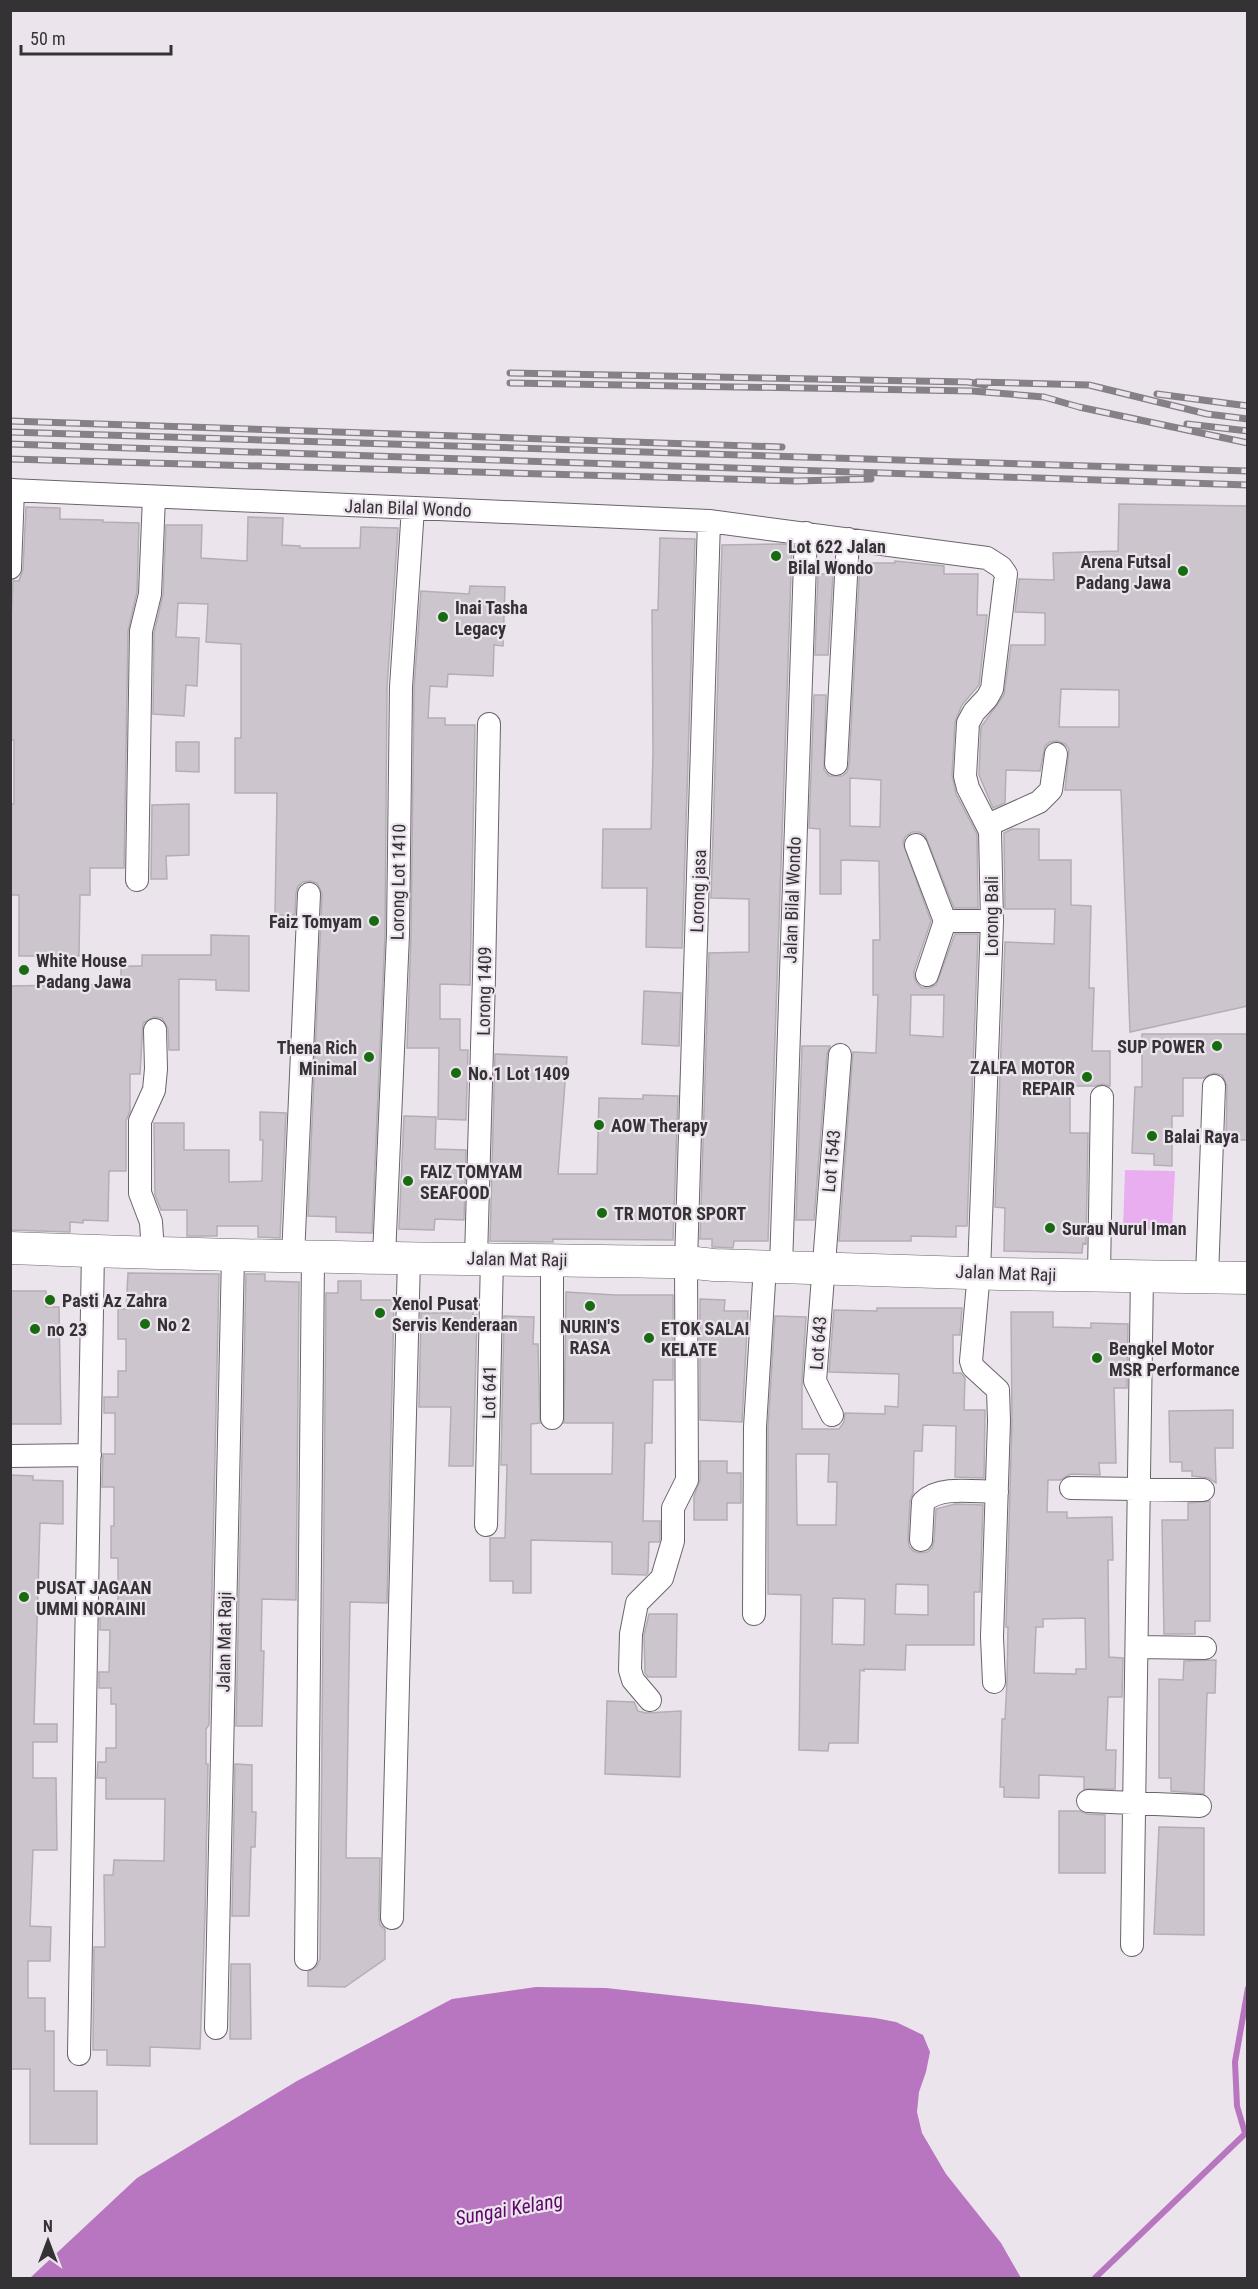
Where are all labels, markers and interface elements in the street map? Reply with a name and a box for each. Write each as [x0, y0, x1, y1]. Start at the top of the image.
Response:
scale bar [21, 18, 171, 56]
text: 50 m [30, 28, 65, 49]
street label: Jalan Bilal Wondo [344, 495, 472, 521]
place label: Lot 622 Jalan Bilal Wondo [788, 536, 886, 578]
marker: Lot 622 Jalan Bilal Wondo [769, 549, 783, 563]
place label: Arena Futsal Padang Jawa [1076, 551, 1171, 593]
marker: Arena Futsal Padang Jawa [1176, 564, 1190, 578]
place label: Inai Tasha Legacy [455, 597, 528, 639]
marker: Inai Tasha Legacy [436, 610, 450, 624]
street label: Lorong Lot 1410 [386, 824, 410, 940]
street label: Jalan Bilal Wondo [779, 836, 805, 964]
street label: Lorong jasa [686, 849, 710, 933]
street label: Lorong Bali [981, 876, 1002, 956]
place label: Faiz Tomyam [269, 911, 362, 932]
marker: Faiz Tomyam [367, 914, 381, 928]
street label: Lorong 1409 [473, 946, 495, 1036]
place label: White House Padang Jawa [36, 950, 131, 992]
marker: White House Padang Jawa [17, 963, 31, 977]
place label: SUP POWER [1117, 1036, 1205, 1057]
place label: Thena Rich Minimal [277, 1037, 357, 1079]
marker: SUP POWER [1210, 1039, 1224, 1053]
marker: Thena Rich Minimal [362, 1050, 376, 1064]
place label: ZALFA MOTOR REPAIR [970, 1057, 1075, 1099]
place label: No.1 Lot 1409 [468, 1063, 570, 1084]
marker: No.1 Lot 1409 [449, 1066, 463, 1080]
marker: ZALFA MOTOR REPAIR [1080, 1070, 1094, 1084]
place label: AOW Therapy [611, 1115, 708, 1136]
marker: AOW Therapy [592, 1118, 606, 1132]
place label: Balai Raya [1164, 1126, 1239, 1147]
street label: Lot 1543 [818, 1129, 844, 1193]
marker: Balai Raya [1145, 1129, 1159, 1143]
place label: FAIZ TOMYAM SEAFOOD [420, 1161, 522, 1203]
marker: FAIZ TOMYAM SEAFOOD [401, 1174, 415, 1188]
place label: TR MOTOR SPORT [614, 1203, 746, 1224]
marker: TR MOTOR SPORT [595, 1206, 609, 1220]
place label: Surau Nurul Iman [1062, 1218, 1187, 1239]
marker: Surau Nurul Iman [1043, 1221, 1057, 1235]
street label: Jalan Mat Raji [466, 1248, 568, 1270]
street label: Jalan Mat Raji [955, 1261, 1057, 1285]
place label: Pasti Az Zahra [62, 1290, 167, 1311]
marker: Pasti Az Zahra [43, 1293, 57, 1307]
place label: Xenol Pusat Servis Kenderaan [392, 1293, 518, 1335]
marker: NURIN'S RASA [583, 1299, 597, 1313]
marker: Xenol Pusat Servis Kenderaan [373, 1306, 387, 1320]
place label: No 2 [157, 1314, 190, 1335]
street label: Lot 643 [806, 1315, 830, 1371]
place label: NURIN'S RASA [560, 1316, 620, 1358]
marker: No 2 [138, 1317, 152, 1331]
place label: ETOK SALAI KELATE [661, 1318, 749, 1360]
place label: no 23 [47, 1319, 87, 1340]
marker: no 23 [28, 1322, 42, 1336]
marker: ETOK SALAI KELATE [642, 1331, 656, 1345]
place label: Bengkel Motor MSR Performance [1109, 1338, 1240, 1380]
marker: Bengkel Motor MSR Performance [1090, 1351, 1104, 1365]
street label: Lot 641 [478, 1365, 500, 1419]
place label: PUSAT JAGAAN UMMI NORAINI [36, 1577, 152, 1619]
marker: PUSAT JAGAAN UMMI NORAINI [17, 1590, 31, 1604]
street label: Jalan Mat Raji [213, 1591, 235, 1693]
water label: Sungai Kelang [453, 2188, 565, 2230]
north arrow [18, 2211, 78, 2271]
text: N [43, 2217, 53, 2236]

